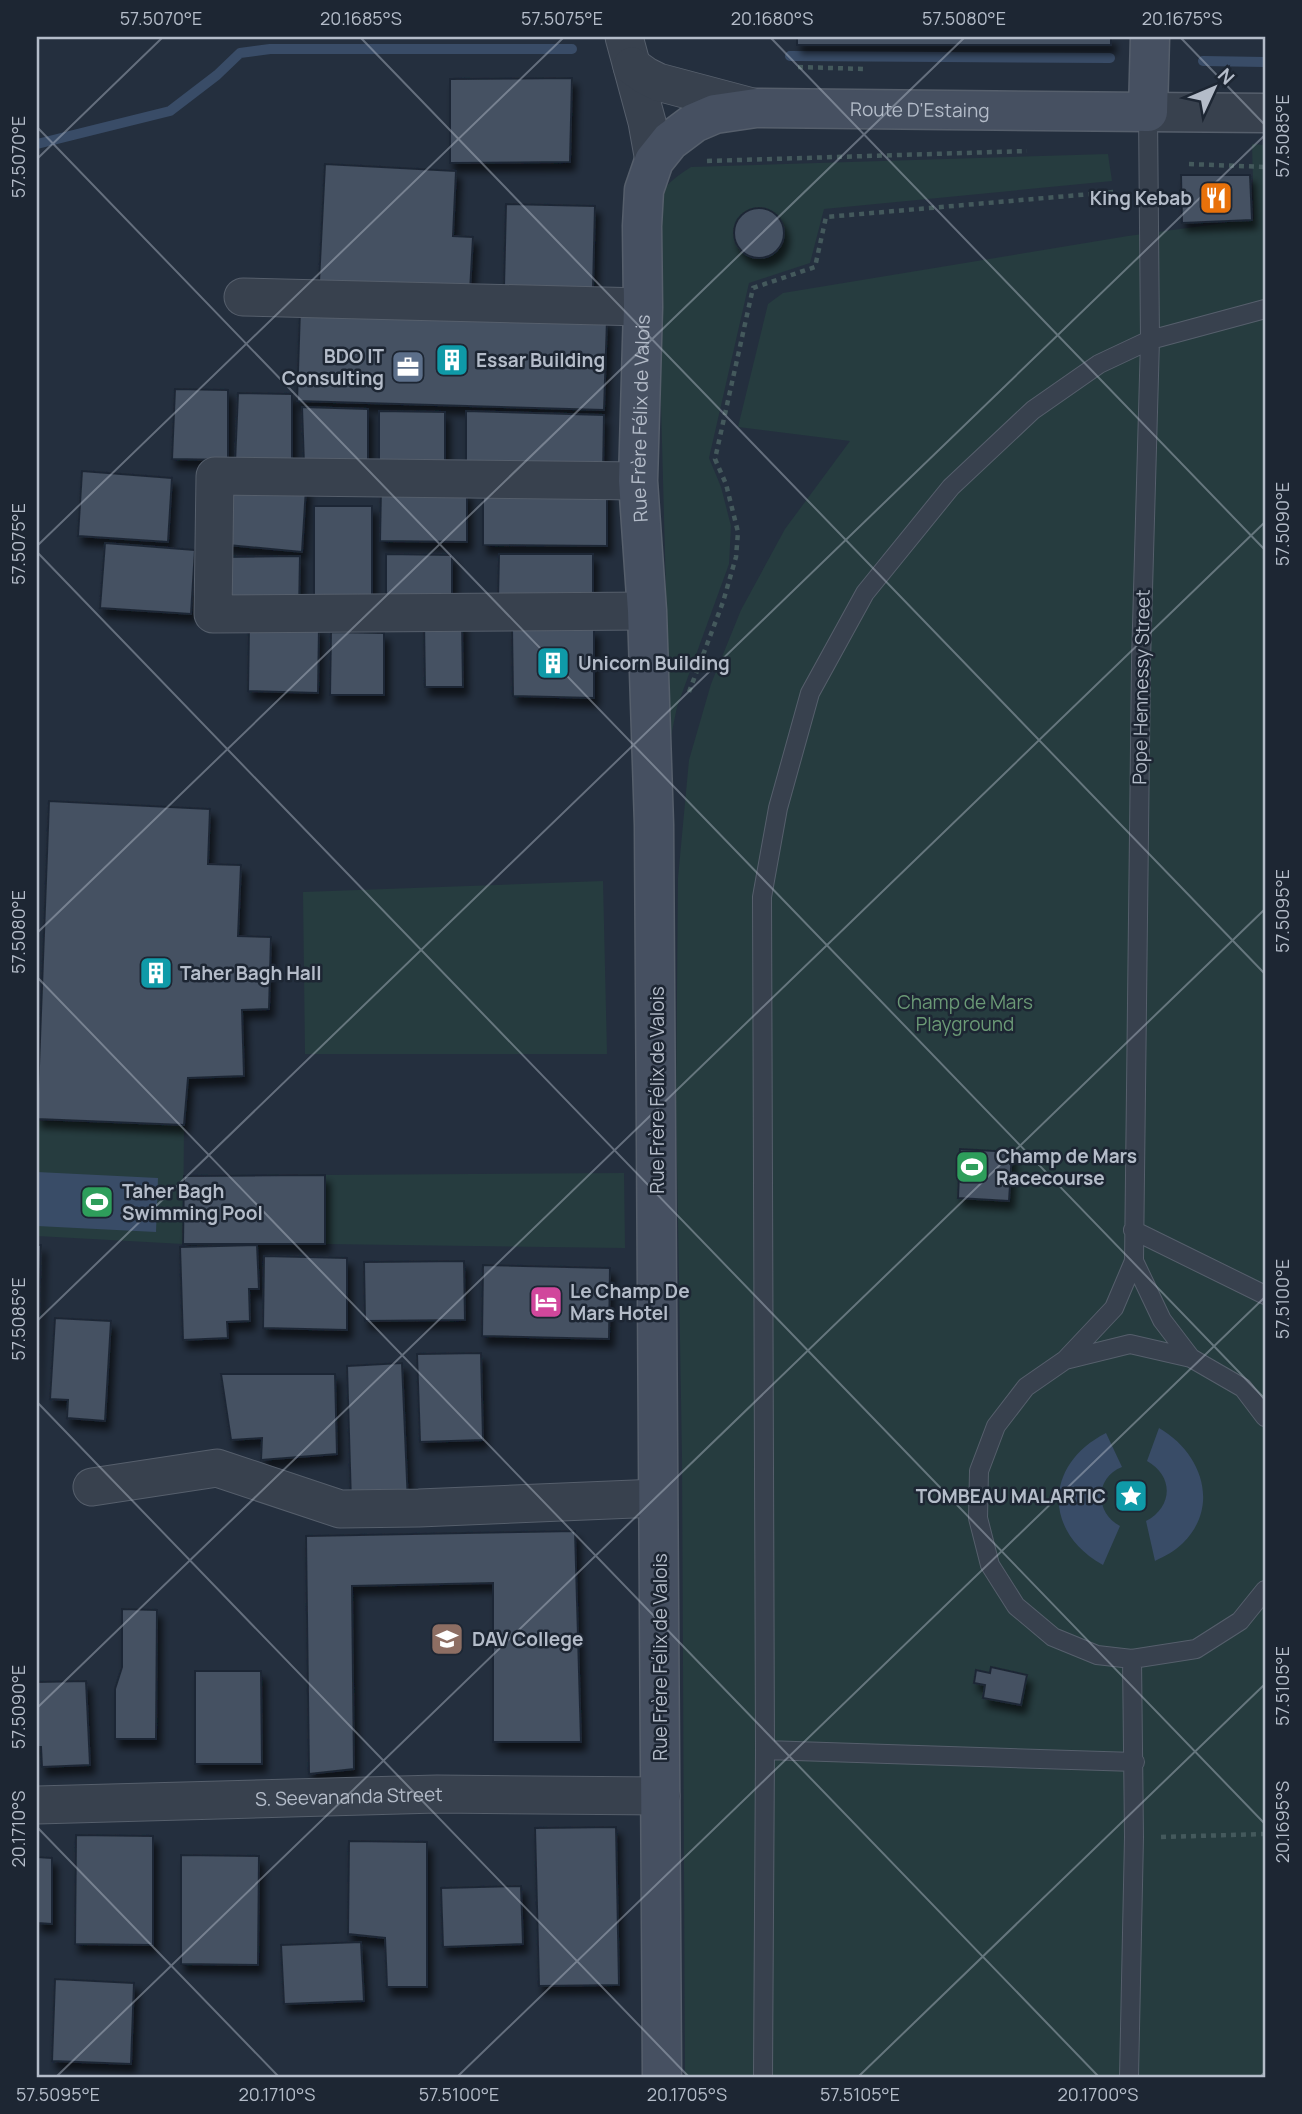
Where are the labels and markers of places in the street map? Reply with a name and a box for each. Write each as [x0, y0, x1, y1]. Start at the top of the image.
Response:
restaurant icon: King Kebab [1197, 179, 1235, 217]
place label: King Kebab [1090, 185, 1192, 211]
building icon: Essar Building [433, 341, 471, 379]
place label: BDO IT Consulting [282, 343, 384, 391]
place label: Essar Building [476, 347, 605, 373]
office icon: BDO IT Consulting [389, 348, 427, 386]
building icon: Unicorn Building [534, 644, 572, 682]
place label: Unicorn Building [578, 650, 730, 676]
building icon: Taher Bagh Hall [137, 954, 175, 992]
place label: Taher Bagh Hall [180, 960, 321, 986]
place label: Champ de Mars Racecourse [996, 1143, 1137, 1191]
sports icon: Champ de Mars Racecourse [953, 1148, 991, 1186]
place label: Taher Bagh Swimming Pool [122, 1178, 263, 1226]
sports icon: Taher Bagh Swimming Pool [78, 1183, 116, 1221]
place label: Le Champ De Mars Hotel [570, 1278, 690, 1326]
hotel icon: Le Champ De Mars Hotel [527, 1283, 565, 1321]
place icon: TOMBEAU MALARTIC [1112, 1477, 1150, 1515]
place label: TOMBEAU MALARTIC [916, 1483, 1106, 1509]
school or university icon: DAV College [428, 1620, 466, 1658]
place label: DAV College [472, 1626, 583, 1652]

